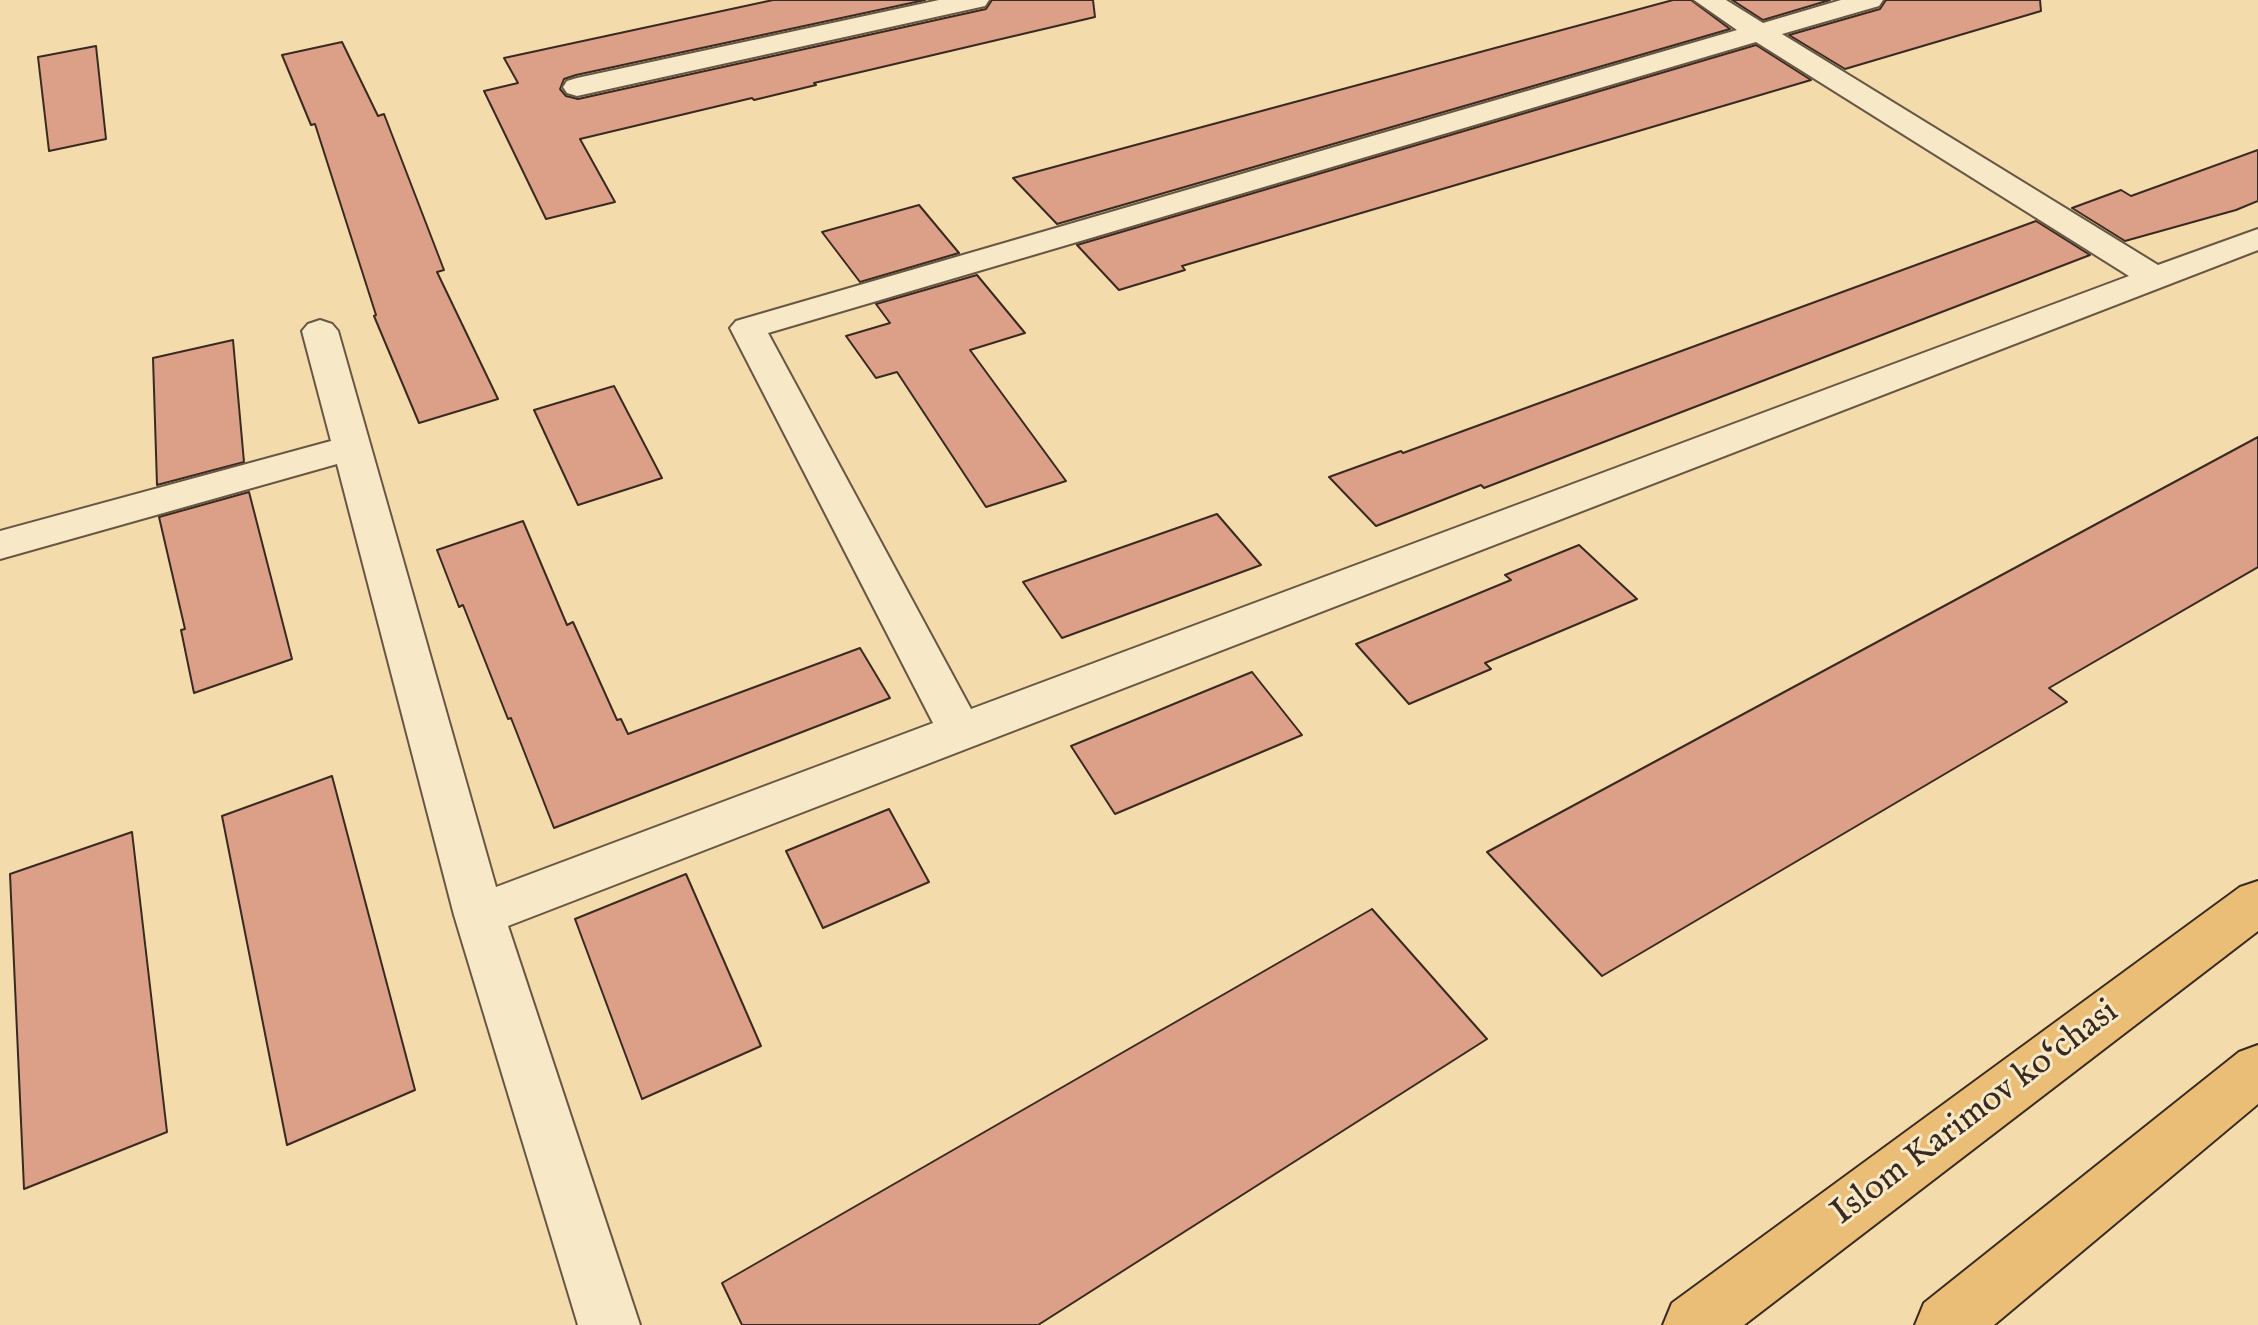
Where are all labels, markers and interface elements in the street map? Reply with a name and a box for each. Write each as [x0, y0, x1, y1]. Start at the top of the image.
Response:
street label: Islom Karimov ko‘chasi [1824, 992, 2128, 1236]

